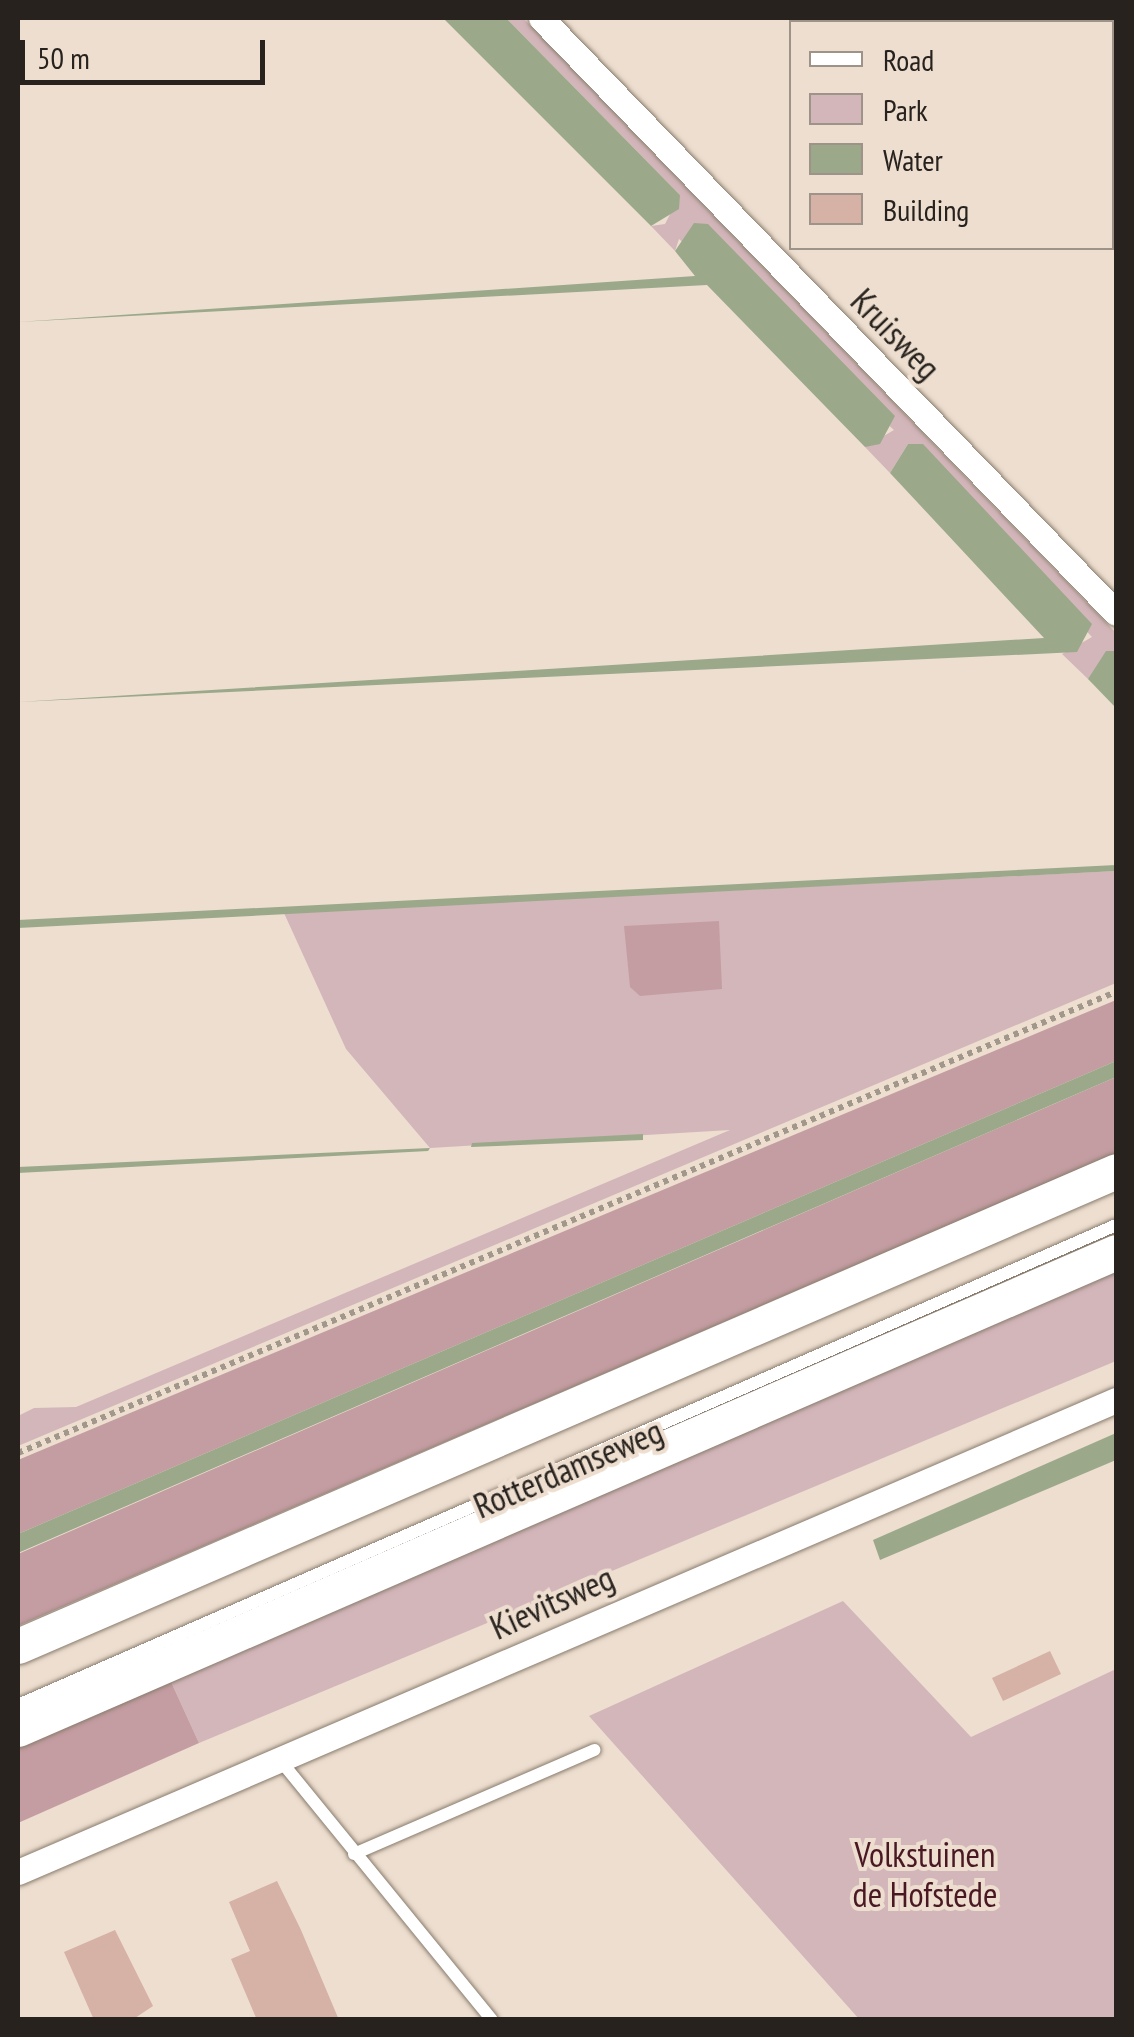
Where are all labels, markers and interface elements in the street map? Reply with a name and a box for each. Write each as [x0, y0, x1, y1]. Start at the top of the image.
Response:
scale bar [25, 20, 270, 82]
legend [789, 20, 1114, 250]
text: 50 m [37, 38, 90, 77]
text: Road [883, 40, 934, 79]
text: Park [883, 90, 928, 129]
text: Water [883, 140, 943, 179]
text: Building [883, 190, 969, 229]
street label: Kruisweg [843, 280, 949, 388]
street label: Rotterdamseweg [467, 1409, 669, 1527]
street label: Kievitsweg [484, 1556, 620, 1648]
park label: Volkstuinen de Hofstede [853, 1833, 997, 1915]

